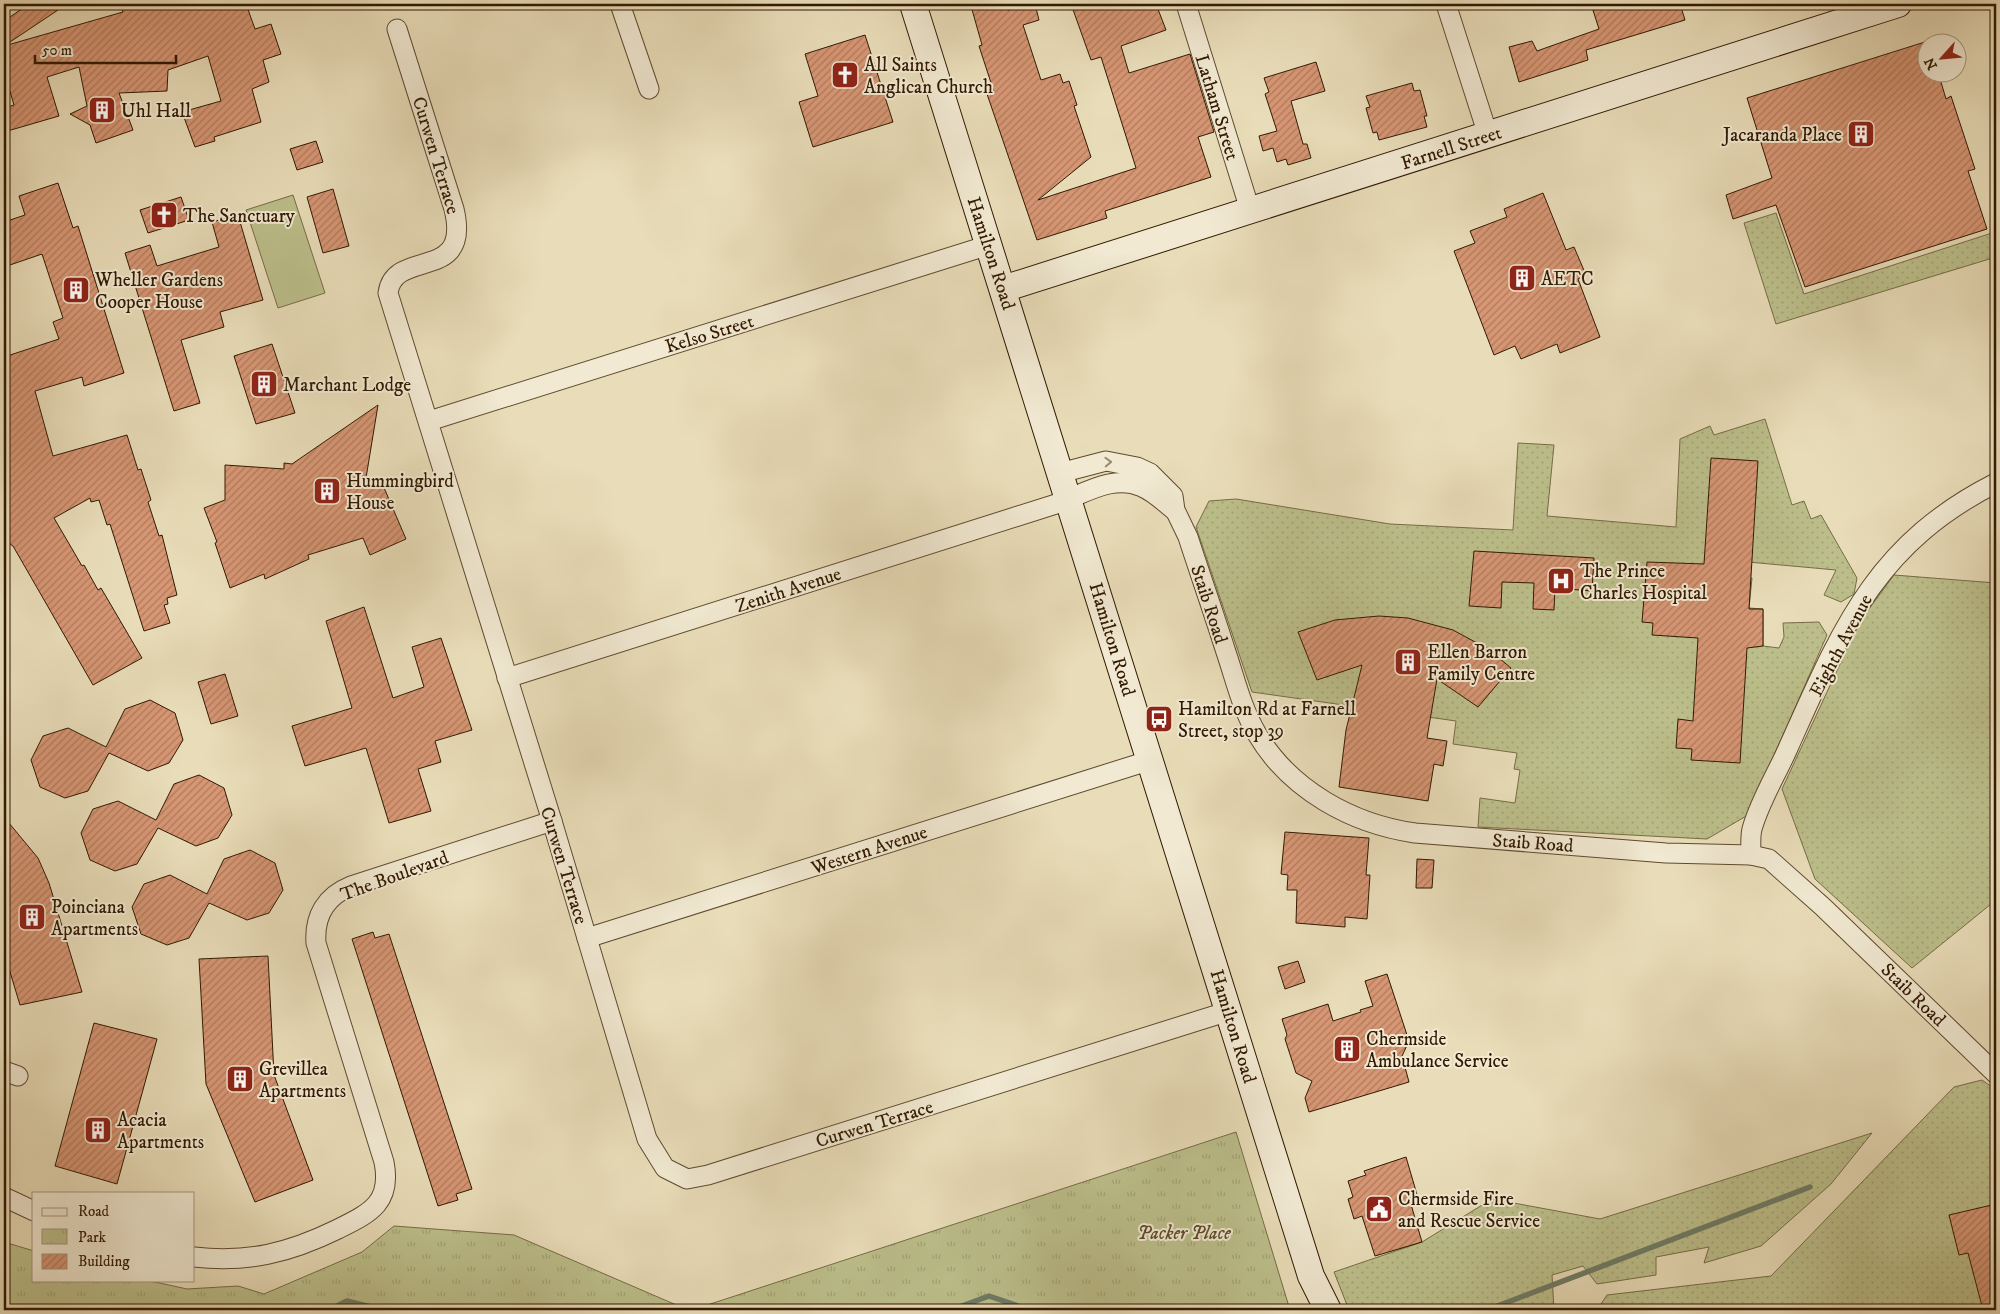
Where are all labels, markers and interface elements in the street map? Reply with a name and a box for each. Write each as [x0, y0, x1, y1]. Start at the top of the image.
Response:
scale bar [35, 32, 176, 64]
north arrow [1918, 32, 1968, 82]
text: 50 m [42, 41, 72, 60]
street label: Latham Street [1190, 52, 1244, 163]
place label: All Saints Anglican Church [864, 54, 993, 99]
text: N [1920, 54, 1942, 73]
church icon: All Saints Anglican Church [830, 60, 860, 90]
street label: Curwen Terrace [407, 94, 464, 217]
building icon: Uhl Hall [87, 95, 117, 125]
place label: Uhl Hall [121, 100, 191, 123]
building icon: Jacaranda Place [1846, 119, 1876, 149]
street label: Farnell Street [1398, 121, 1505, 175]
place label: Jacaranda Place [1721, 124, 1842, 147]
street label: Hamilton Road [961, 194, 1020, 313]
church icon: The Sanctuary [149, 200, 179, 230]
place label: The Sanctuary [183, 205, 296, 228]
building icon: AETC [1507, 263, 1537, 293]
place label: AETC [1541, 268, 1594, 291]
place label: Wheller Gardens Cooper House [94, 269, 223, 314]
building icon: Wheller Gardens Cooper House [61, 275, 91, 305]
street label: Kelso Street [662, 310, 756, 359]
building icon: Marchant Lodge [249, 369, 279, 399]
place label: Marchant Lodge [283, 374, 411, 397]
one-way arrow [1104, 456, 1112, 467]
place label: Hummingbird House [346, 470, 454, 515]
building icon: Hummingbird House [312, 476, 342, 506]
place label: The Prince Charles Hospital [1580, 560, 1707, 605]
street label: Zenith Avenue [733, 562, 844, 618]
street label: Staib Road [1185, 562, 1232, 647]
hospital icon: The Prince Charles Hospital [1546, 566, 1576, 596]
street label: Hamilton Road [1083, 580, 1140, 699]
street label: Eighth Avenue [1805, 591, 1878, 701]
place label: Ellen Barron Family Centre [1427, 641, 1535, 686]
building icon: Ellen Barron Family Centre [1393, 647, 1423, 677]
place label: Hamilton Rd at Farnell Street, stop 39 [1178, 698, 1356, 743]
bus stop icon: Hamilton Rd at Farnell Street, stop 39 [1144, 704, 1174, 734]
street label: Curwen Terrace [535, 804, 592, 927]
street label: Western Avenue [808, 821, 930, 880]
street label: Staib Road [1492, 829, 1575, 858]
street label: The Boulevard [337, 846, 452, 907]
place label: Poinciana Apartments [51, 896, 138, 941]
building icon: Poinciana Apartments [17, 902, 47, 932]
street label: Staib Road [1876, 959, 1951, 1032]
street label: Hamilton Road [1204, 967, 1261, 1086]
place label: Chermside Ambulance Service [1366, 1028, 1509, 1073]
building icon: Chermside Ambulance Service [1332, 1034, 1362, 1064]
place label: Grevillea Apartments [259, 1058, 346, 1103]
building icon: Grevillea Apartments [225, 1064, 255, 1094]
street label: Curwen Terrace [813, 1096, 936, 1153]
place label: Acacia Apartments [117, 1109, 204, 1154]
building icon: Acacia Apartments [83, 1115, 113, 1145]
place label: Chermside Fire and Rescue Service [1398, 1188, 1540, 1233]
legend [32, 1192, 195, 1282]
public building icon: Chermside Fire and Rescue Service [1364, 1194, 1394, 1224]
text: Road [78, 1202, 110, 1221]
park label: Packer Place [1137, 1222, 1231, 1245]
text: Park [78, 1228, 107, 1247]
text: Building [78, 1252, 130, 1271]

